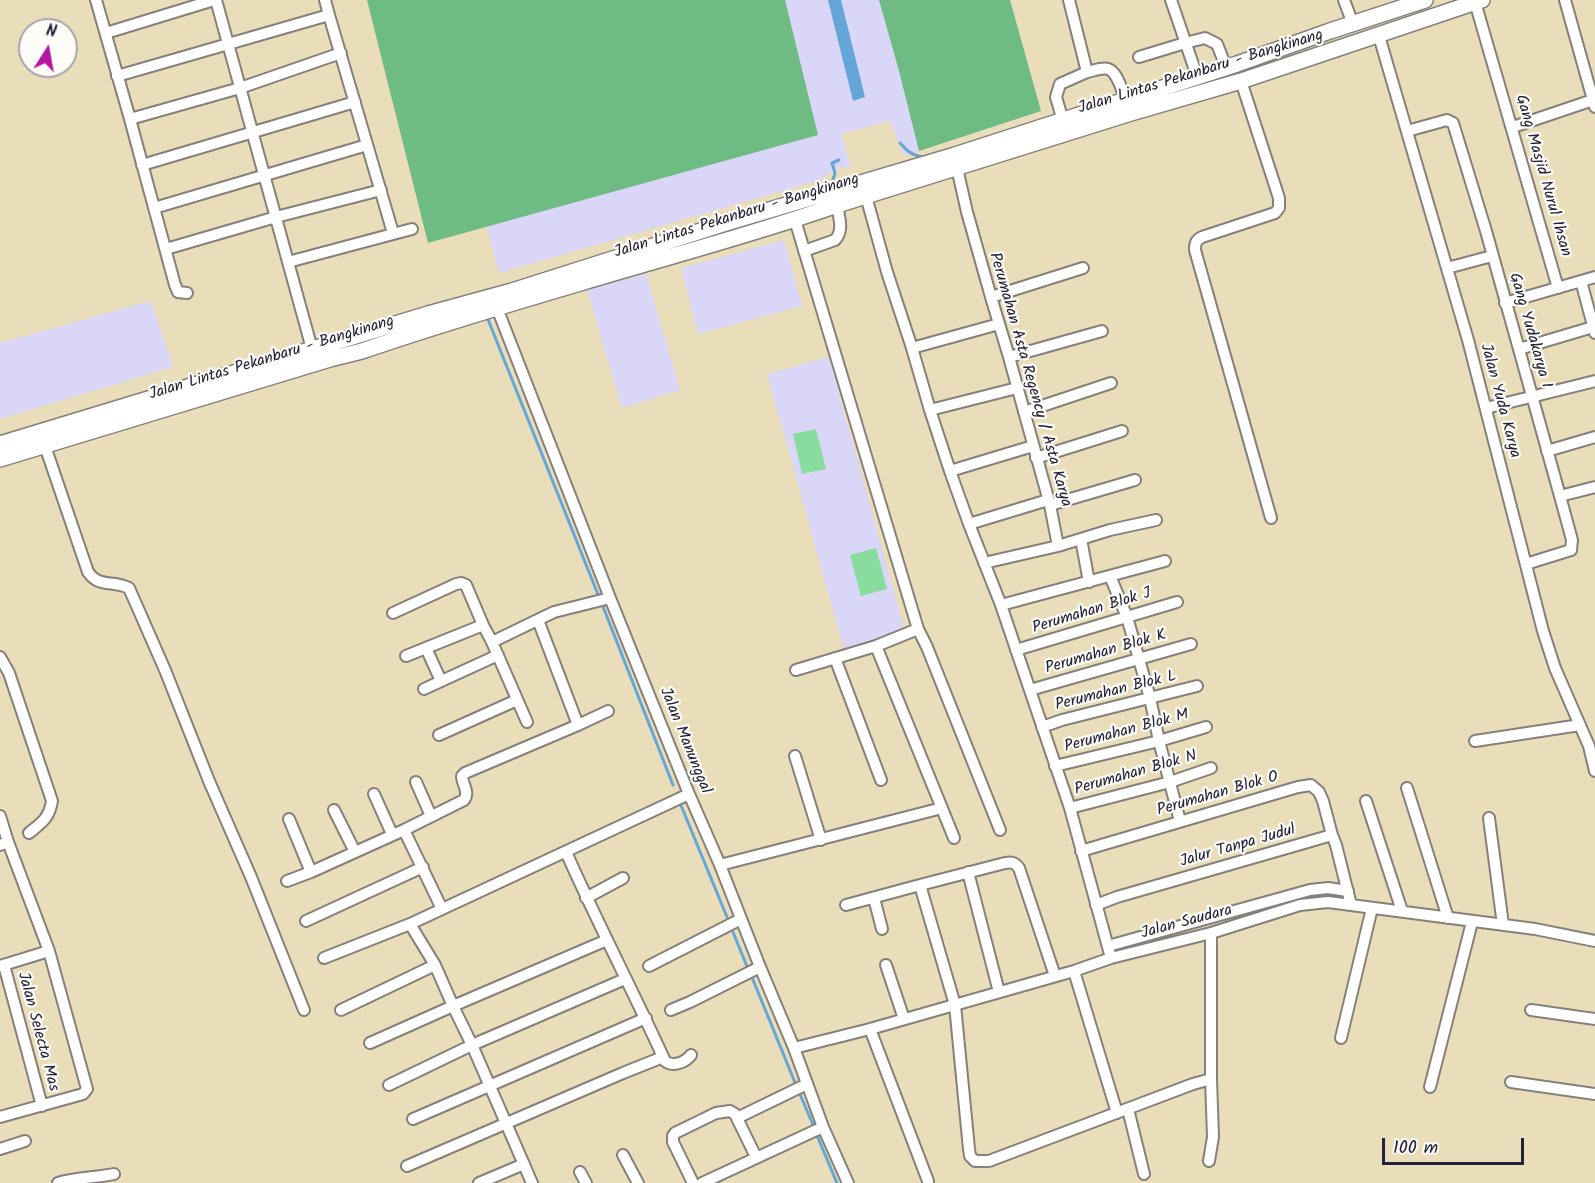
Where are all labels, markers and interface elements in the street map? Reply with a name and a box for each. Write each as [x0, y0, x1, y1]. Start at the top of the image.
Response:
north arrow [18, 18, 78, 78]
text: N [44, 19, 58, 45]
street label: Jalan Lintas Pekanbaru - Bangkinang [1076, 27, 1326, 119]
street label: Gang Masjid Nurul Ihsan [1510, 93, 1574, 259]
street label: Jalan Lintas Pekanbaru - Bangkinang [612, 171, 862, 263]
street label: Perumahan Asta Regency / Asta Karya [983, 251, 1075, 509]
street label: Gang Yudakarya I [1503, 271, 1555, 391]
street label: Jalan Lintas Pekanbaru - Bangkinang [147, 313, 397, 405]
street label: Jalan Yuda Karya [1475, 342, 1523, 460]
street label: Perumahan Blok J [1030, 585, 1154, 639]
street label: Perumahan Blok K [1043, 627, 1169, 679]
street label: Perumahan Blok L [1053, 668, 1179, 716]
street label: Jalan Manunggal [654, 685, 714, 797]
street label: Perumahan Blok M [1063, 706, 1191, 758]
street label: Perumahan Blok N [1073, 747, 1199, 801]
street label: Perumahan Blok O [1155, 769, 1281, 821]
street label: Jalur Tanpa Judul [1178, 821, 1298, 873]
street label: Jalan Saudara [1139, 902, 1235, 944]
street label: Jalan Selecta Mas [12, 970, 62, 1094]
scale bar [1385, 1126, 1528, 1164]
text: 100 m [1393, 1134, 1438, 1163]

